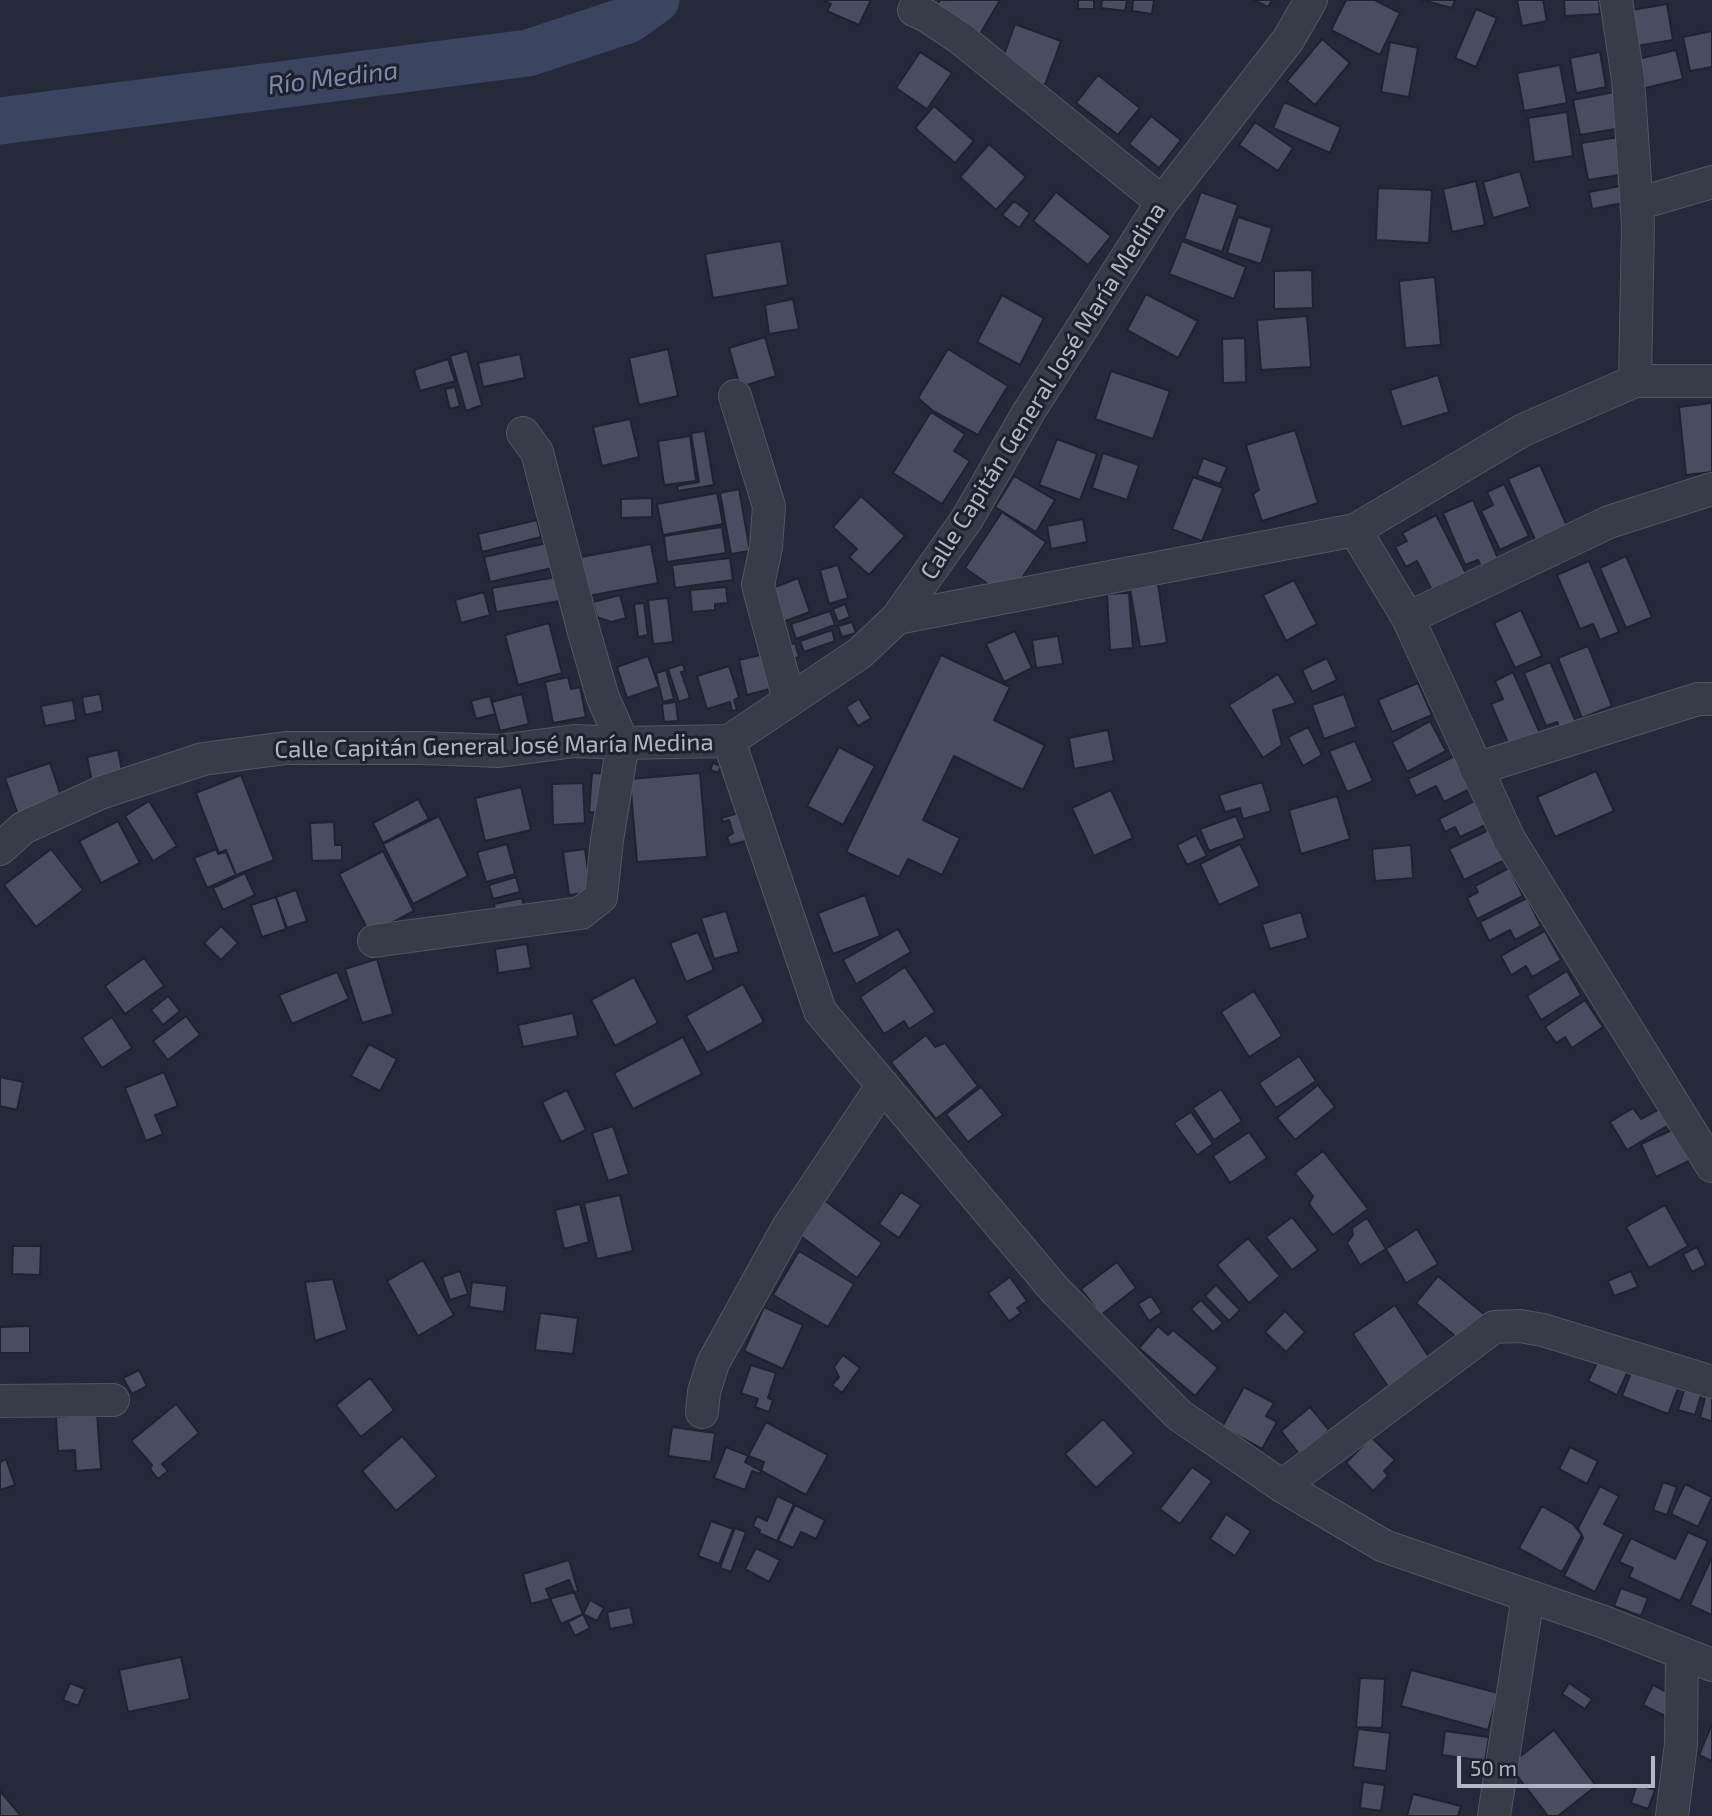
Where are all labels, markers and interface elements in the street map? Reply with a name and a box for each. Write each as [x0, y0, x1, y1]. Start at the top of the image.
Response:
water label: Río Medina [266, 55, 400, 101]
street label: Calle Capitán General José María Medina [914, 197, 1172, 585]
street label: Calle Capitán General José María Medina [274, 728, 714, 764]
scale bar [1460, 1742, 1658, 1786]
text: 50 m [1470, 1755, 1517, 1780]

